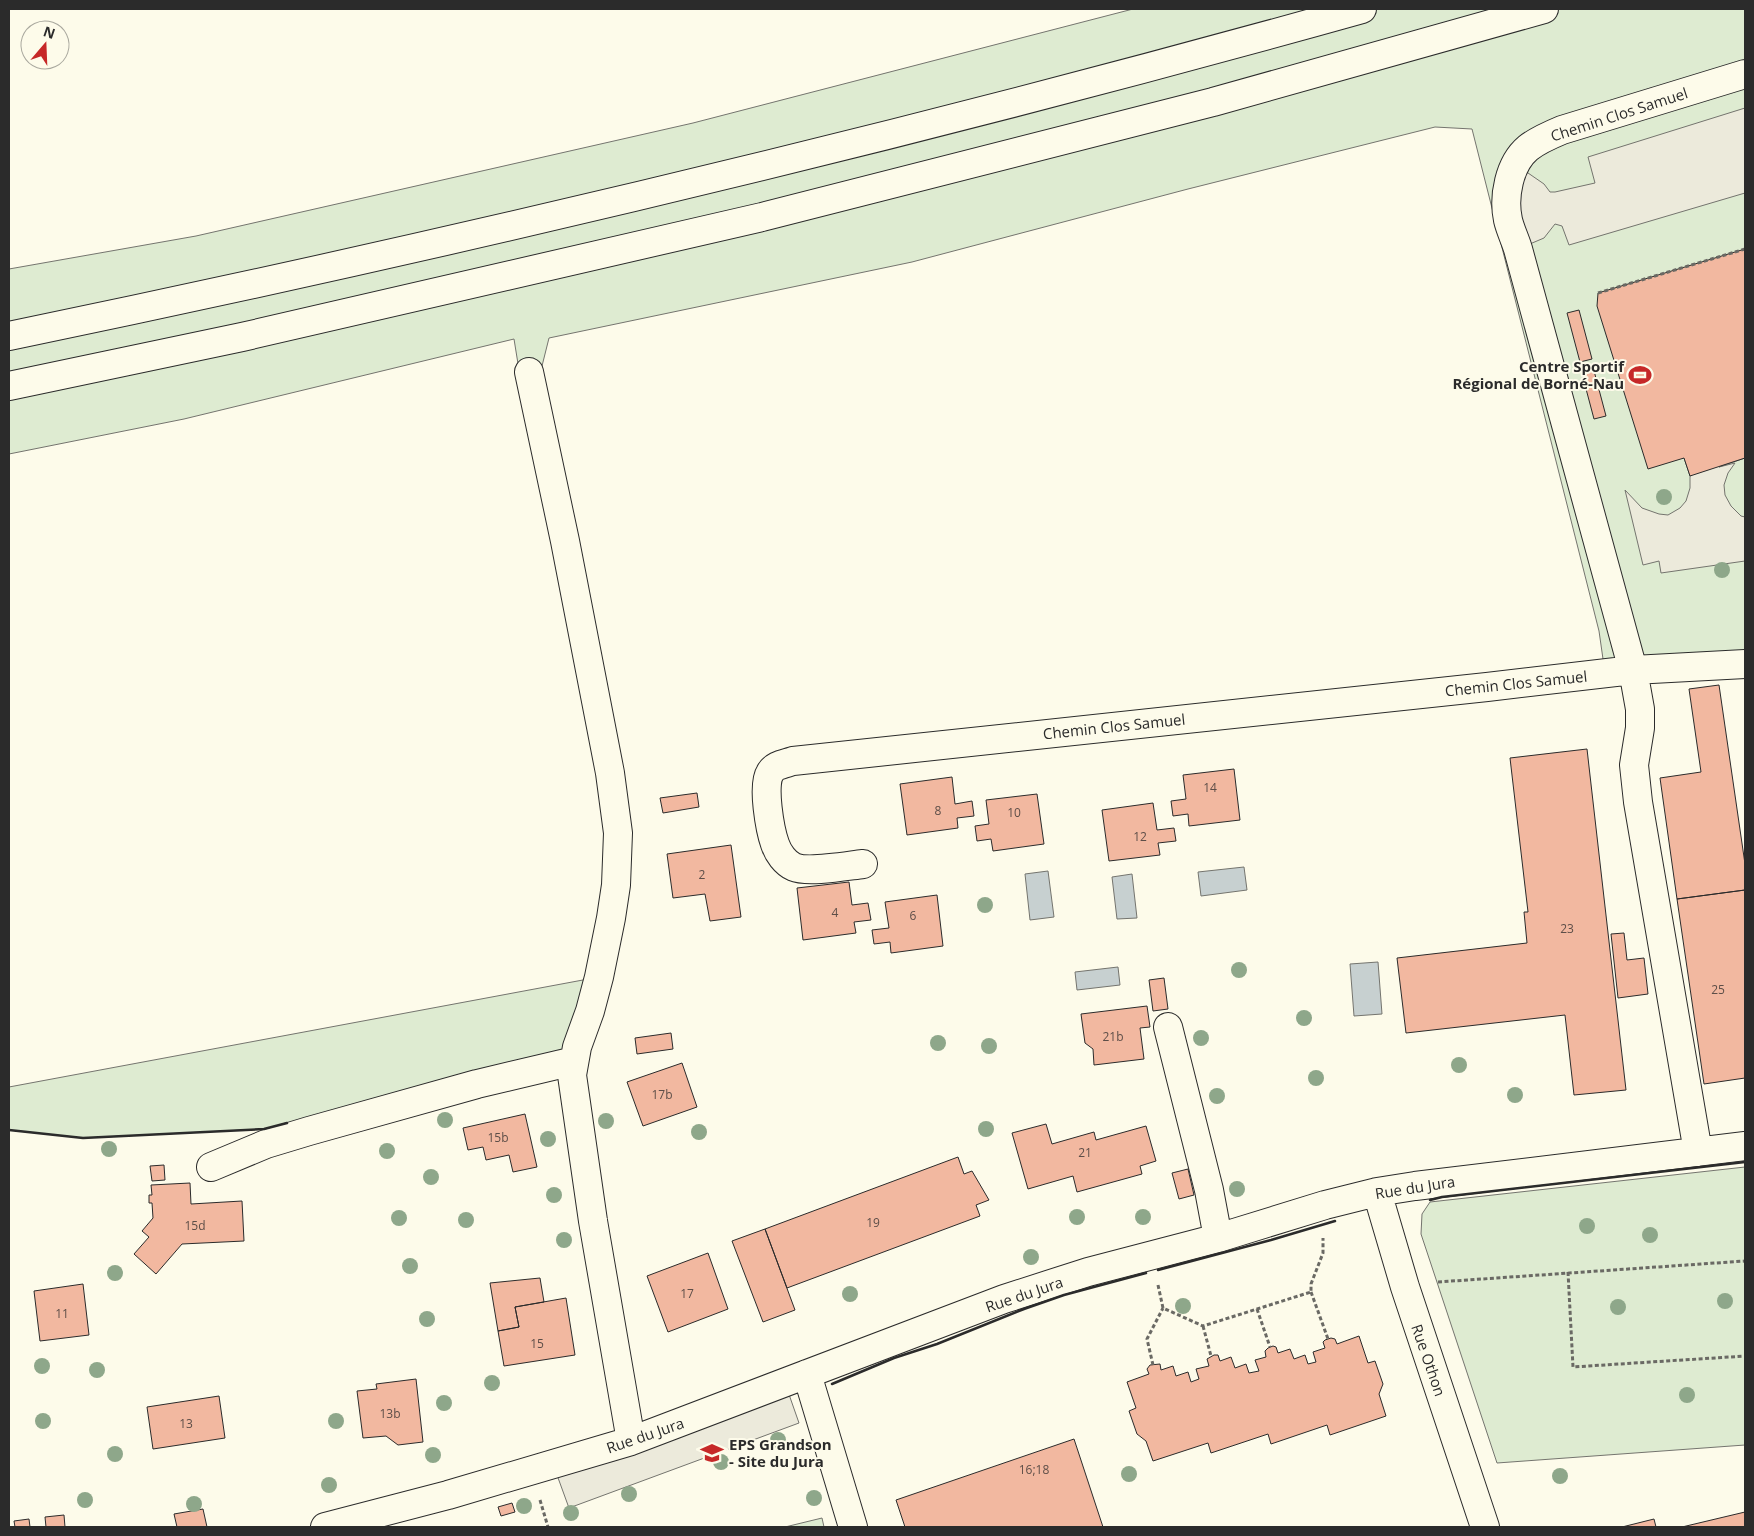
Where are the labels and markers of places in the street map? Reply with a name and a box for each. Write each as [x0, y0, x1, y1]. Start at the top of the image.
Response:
place label: Centre Sportif Régional de Borné-Nau [1452, 356, 1625, 393]
sports icon: Centre Sportif Régional de Borné-Nau [1627, 362, 1653, 388]
place label: EPS Grandson - Site du Jura [729, 1434, 832, 1471]
school or university icon: EPS Grandson - Site du Jura [699, 1440, 725, 1466]

